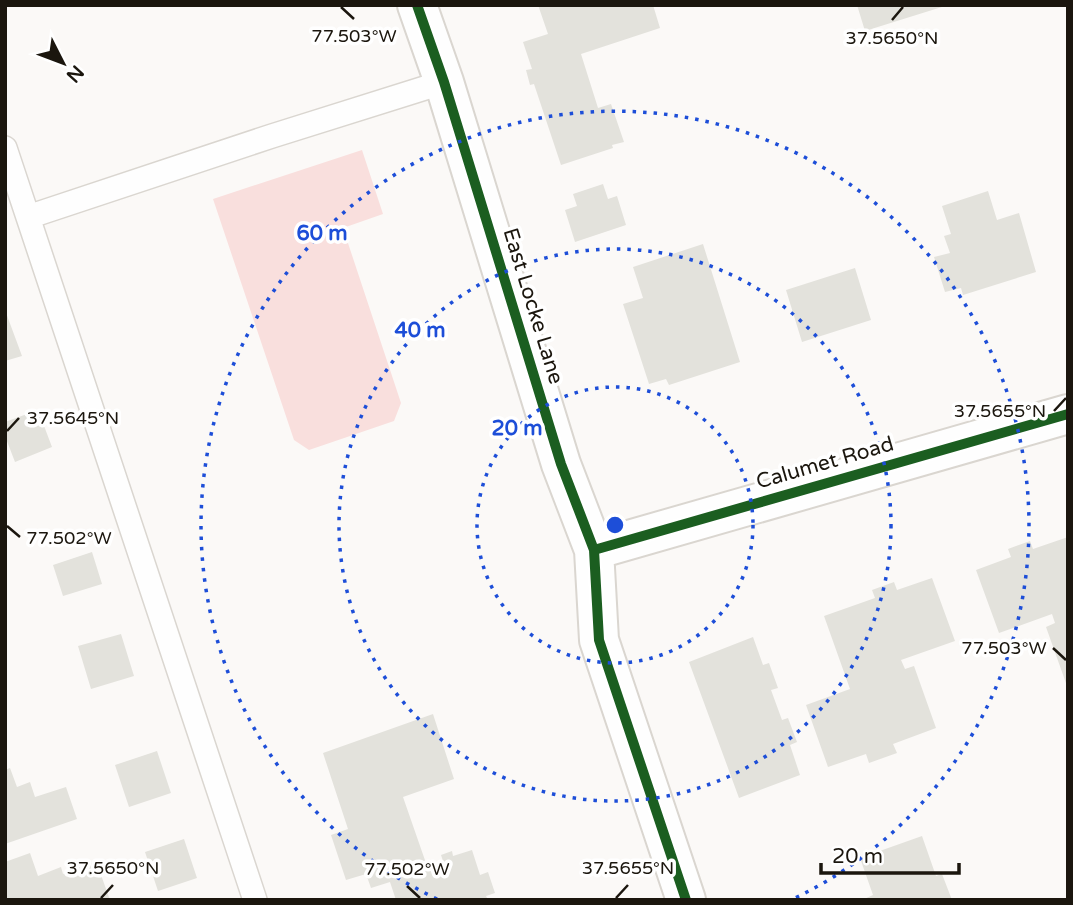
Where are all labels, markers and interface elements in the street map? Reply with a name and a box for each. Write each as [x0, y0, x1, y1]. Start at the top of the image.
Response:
text: 77.503°W [311, 25, 397, 47]
text: 37.5650°N [846, 27, 938, 49]
north arrow [28, 28, 98, 98]
text: N [62, 61, 88, 87]
text: 60 m [296, 221, 348, 246]
street label: East Locke Lane [497, 225, 569, 387]
text: 40 m [394, 318, 446, 343]
text: 37.5655°N [954, 400, 1046, 422]
text: 37.5645°N [27, 407, 119, 429]
text: 20 m [491, 416, 543, 441]
street label: Calumet Road [753, 431, 897, 495]
centre of rings [603, 513, 627, 537]
text: 77.502°W [26, 527, 112, 549]
text: 77.503°W [961, 637, 1047, 659]
scale bar [821, 832, 959, 876]
text: 20 m [832, 844, 883, 869]
text: 37.5650°N [67, 857, 159, 879]
text: 37.5655°N [582, 857, 674, 879]
text: 77.502°W [364, 858, 450, 880]

